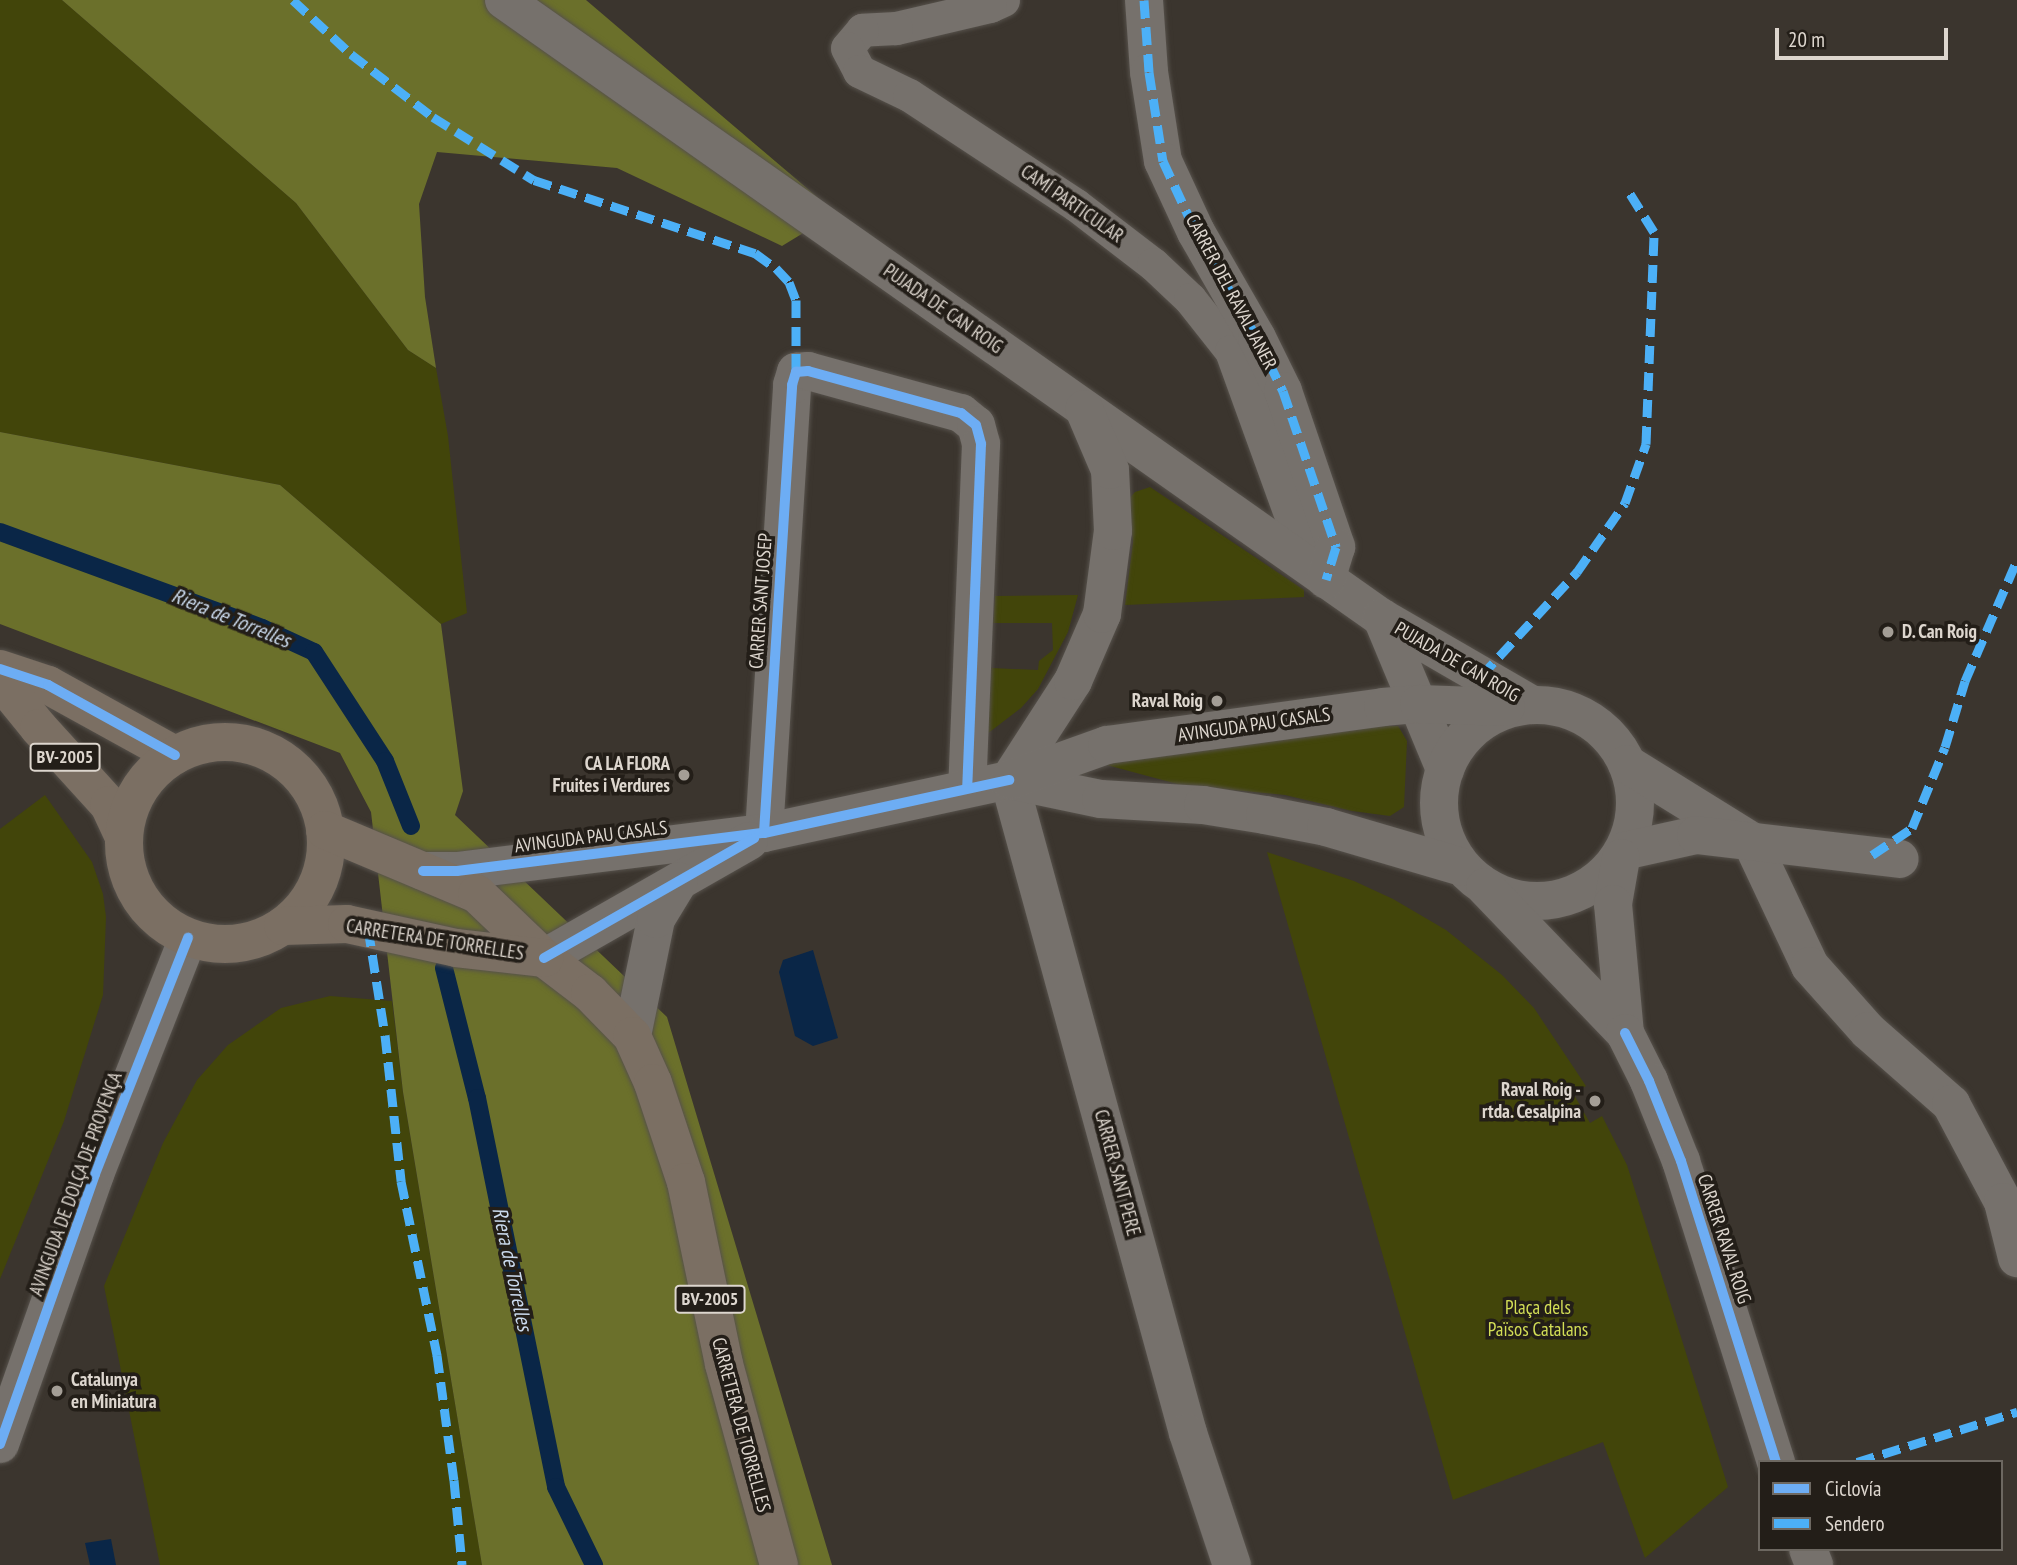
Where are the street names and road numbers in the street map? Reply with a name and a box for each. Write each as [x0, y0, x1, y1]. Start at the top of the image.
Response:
street label: CAMÍ PARTICULAR [1016, 160, 1128, 248]
street label: CARRER DEL RAVAL JANER [1180, 210, 1282, 374]
street label: PUJADA DE CAN ROIG [879, 259, 1007, 359]
street label: CARRER SANT JOSEP [745, 532, 777, 670]
street label: PUJADA DE CAN ROIG [1390, 617, 1524, 707]
street label: AVINGUDA PAU CASALS [1176, 703, 1332, 747]
road number: BV-2005 [28, 742, 102, 772]
street label: AVINGUDA PAU CASALS [513, 816, 669, 858]
street label: CARRETERA DE TORRELLES [344, 915, 526, 965]
street label: AVINGUDA DE DOLÇA DE PROVENÇA [25, 1068, 127, 1300]
street label: CARRER SANT PERE [1089, 1107, 1145, 1239]
street label: CARRER RAVAL ROIG [1692, 1171, 1756, 1307]
road number: BV-2005 [673, 1284, 747, 1314]
street label: CARRETERA DE TORRELLES [707, 1335, 775, 1515]

